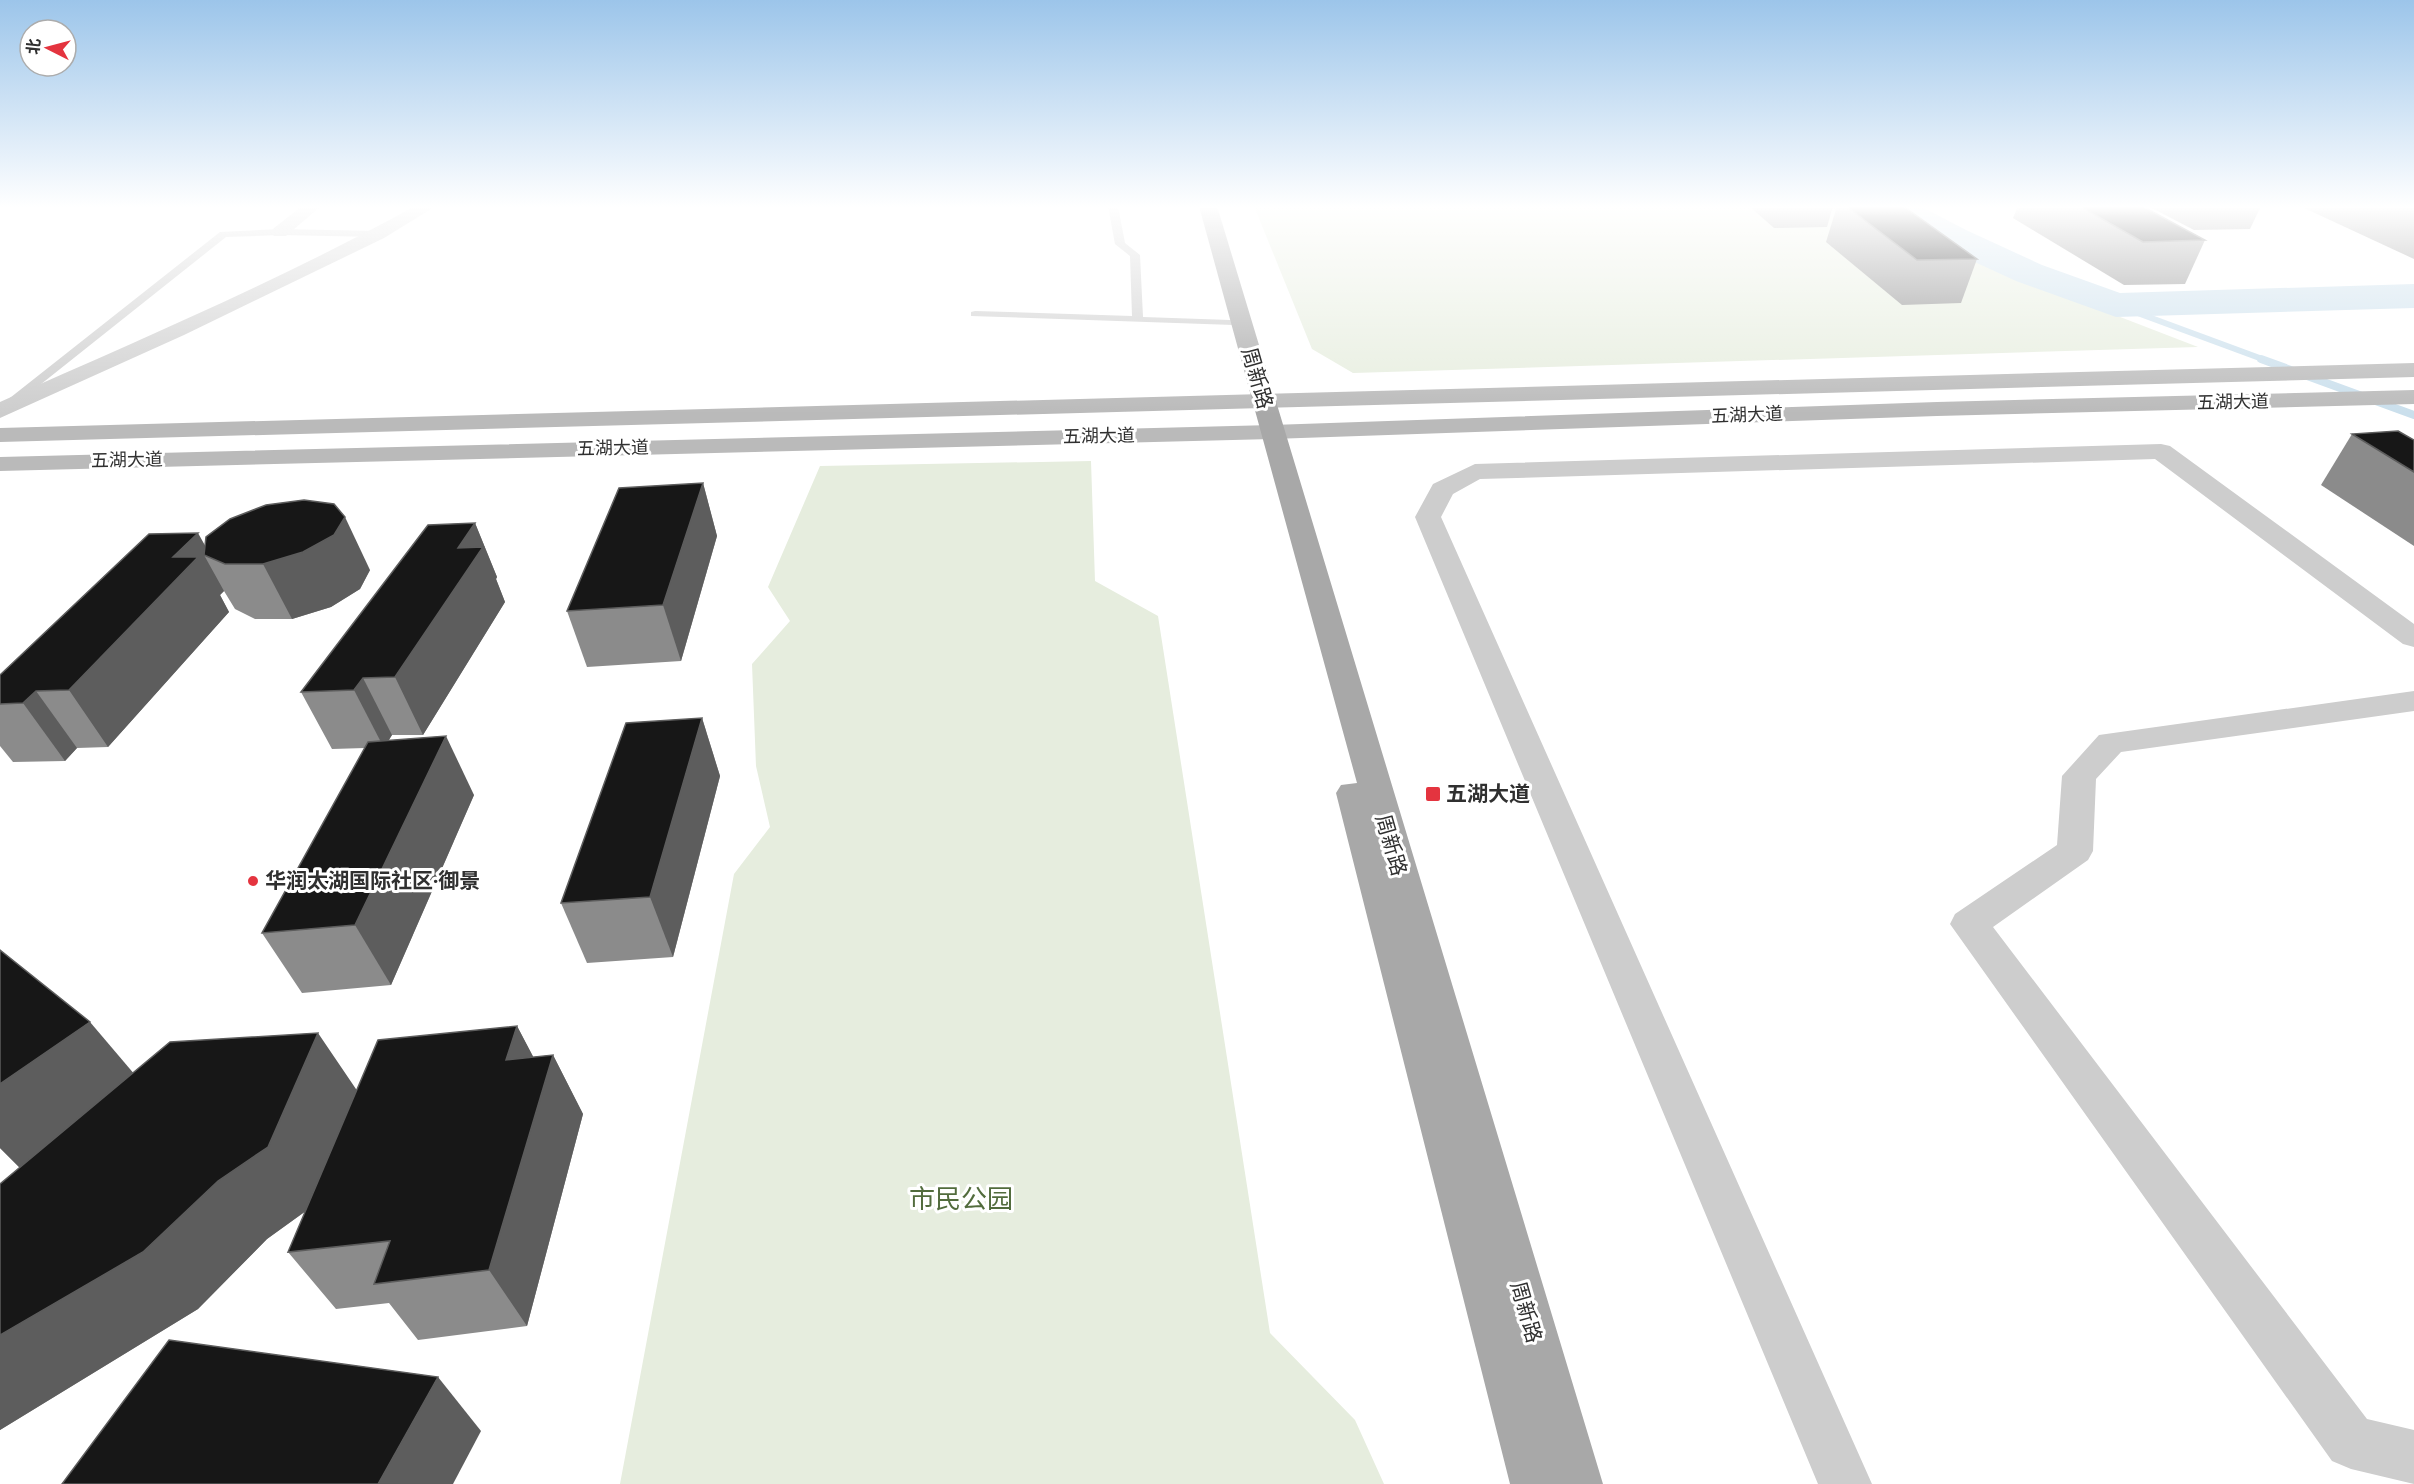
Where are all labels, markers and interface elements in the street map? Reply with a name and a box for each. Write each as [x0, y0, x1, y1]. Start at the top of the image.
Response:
north arrow [18, 18, 78, 78]
text: 北 [22, 37, 45, 56]
street label: 周新路 [1235, 344, 1279, 412]
street label: 五湖大道 [2197, 389, 2269, 415]
street label: 五湖大道 [1711, 402, 1783, 428]
street label: 五湖大道 [1063, 423, 1135, 449]
street label: 五湖大道 [577, 435, 649, 461]
street label: 五湖大道 [91, 447, 163, 473]
place label: 五湖大道 [1446, 780, 1530, 808]
marker: 五湖大道 [1424, 785, 1442, 803]
street label: 周新路 [1369, 811, 1413, 879]
place label: 华润太湖国际社区·御景 [265, 867, 480, 895]
marker: 华润太湖国际社区·御景 [246, 874, 260, 888]
park label: 市民公园 [909, 1182, 1013, 1216]
street label: 周新路 [1504, 1278, 1548, 1346]

